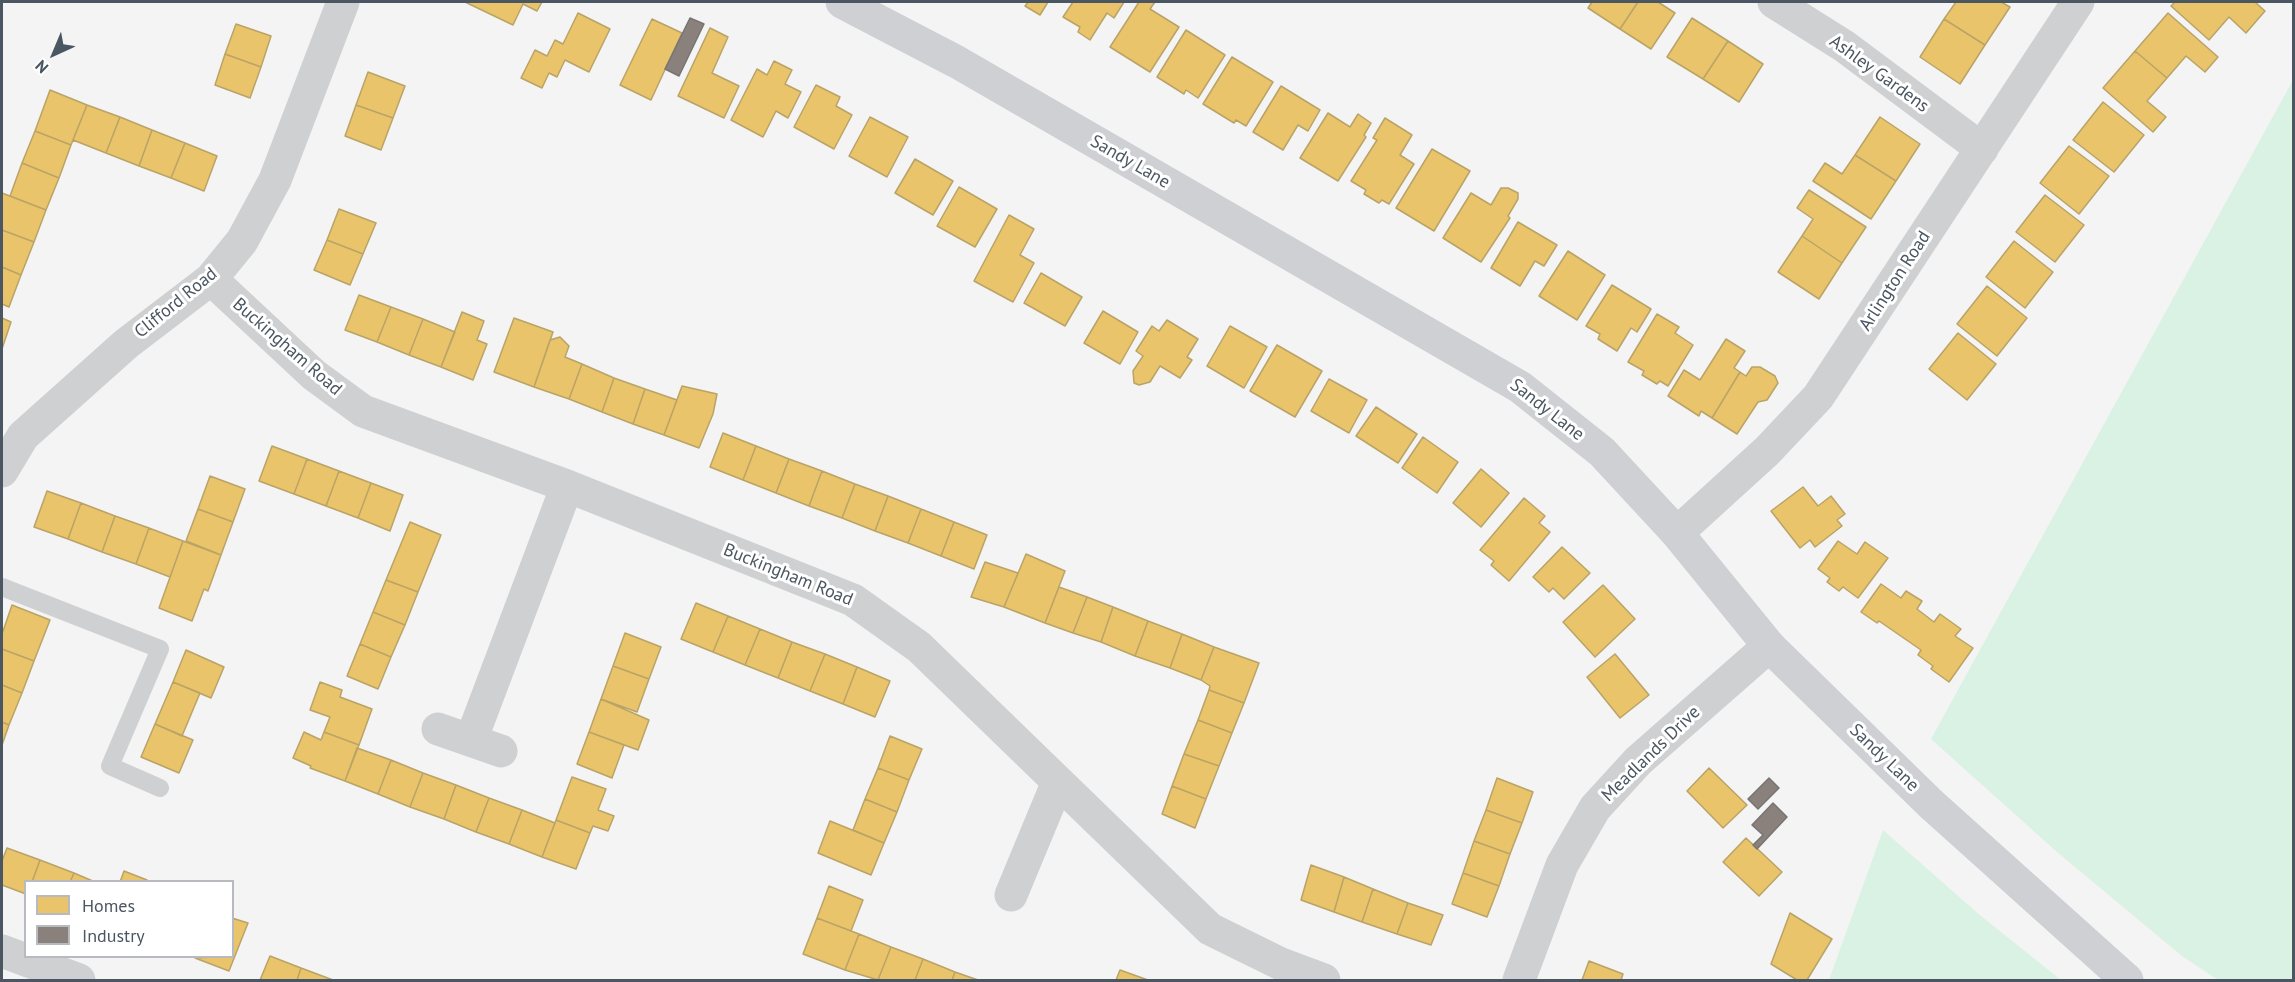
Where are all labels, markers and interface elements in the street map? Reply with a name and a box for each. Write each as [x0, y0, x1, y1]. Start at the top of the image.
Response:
north arrow [24, 24, 84, 84]
street label: Ashley Gardens [1825, 31, 1933, 117]
text: N [31, 56, 52, 78]
street label: Sandy Lane [1086, 131, 1174, 193]
street label: Arlington Road [1855, 227, 1935, 335]
street label: Clifford Road [130, 263, 222, 343]
street label: Buckingham Road [228, 294, 346, 400]
street label: Sandy Lane [1506, 374, 1588, 446]
street label: Buckingham Road [720, 539, 856, 611]
street label: Meadlands Drive [1597, 702, 1705, 806]
street label: Sandy Lane [1845, 720, 1923, 796]
legend [24, 880, 234, 958]
text: Homes [82, 894, 135, 917]
text: Industry [82, 924, 145, 947]

